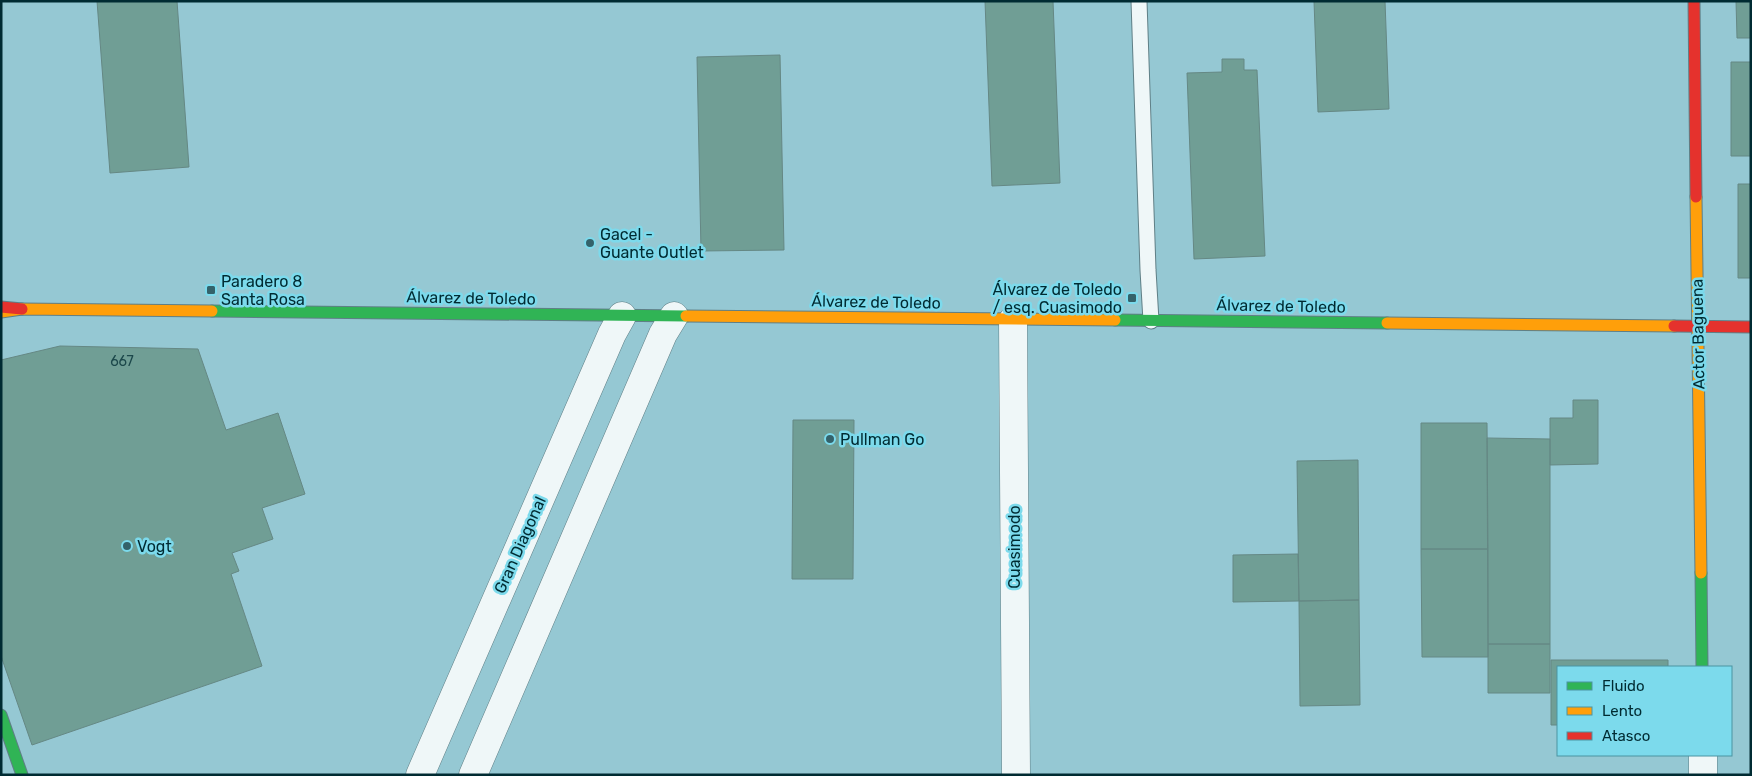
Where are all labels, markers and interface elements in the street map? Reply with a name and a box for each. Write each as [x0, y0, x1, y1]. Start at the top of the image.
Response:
place label: Gacel - Guante Outlet [600, 225, 704, 262]
marker: Gacel - Guante Outlet [584, 237, 596, 249]
place label: Paradero 8 Santa Rosa [221, 272, 305, 309]
street label: Actor Baguena [1688, 278, 1708, 390]
place label: Álvarez de Toledo / esq. Cuasimodo [992, 280, 1122, 317]
marker: Paradero 8 Santa Rosa [205, 284, 217, 296]
street label: Álvarez de Toledo [406, 287, 536, 309]
street label: Álvarez de Toledo [811, 291, 941, 313]
marker: Álvarez de Toledo / esq. Cuasimodo [1126, 292, 1138, 304]
street label: Álvarez de Toledo [1216, 295, 1346, 317]
house number: 667 [110, 353, 134, 370]
place label: Pullman Go [840, 430, 924, 449]
marker: Pullman Go [824, 433, 836, 445]
street label: Gran Diagonal [490, 494, 550, 596]
street label: Cuasimodo [1005, 505, 1024, 589]
place label: Vogt [137, 537, 172, 556]
marker: Vogt [121, 540, 133, 552]
legend [1557, 666, 1732, 756]
text: Fluido [1602, 677, 1645, 695]
text: Lento [1602, 702, 1642, 720]
text: Atasco [1602, 727, 1650, 745]

